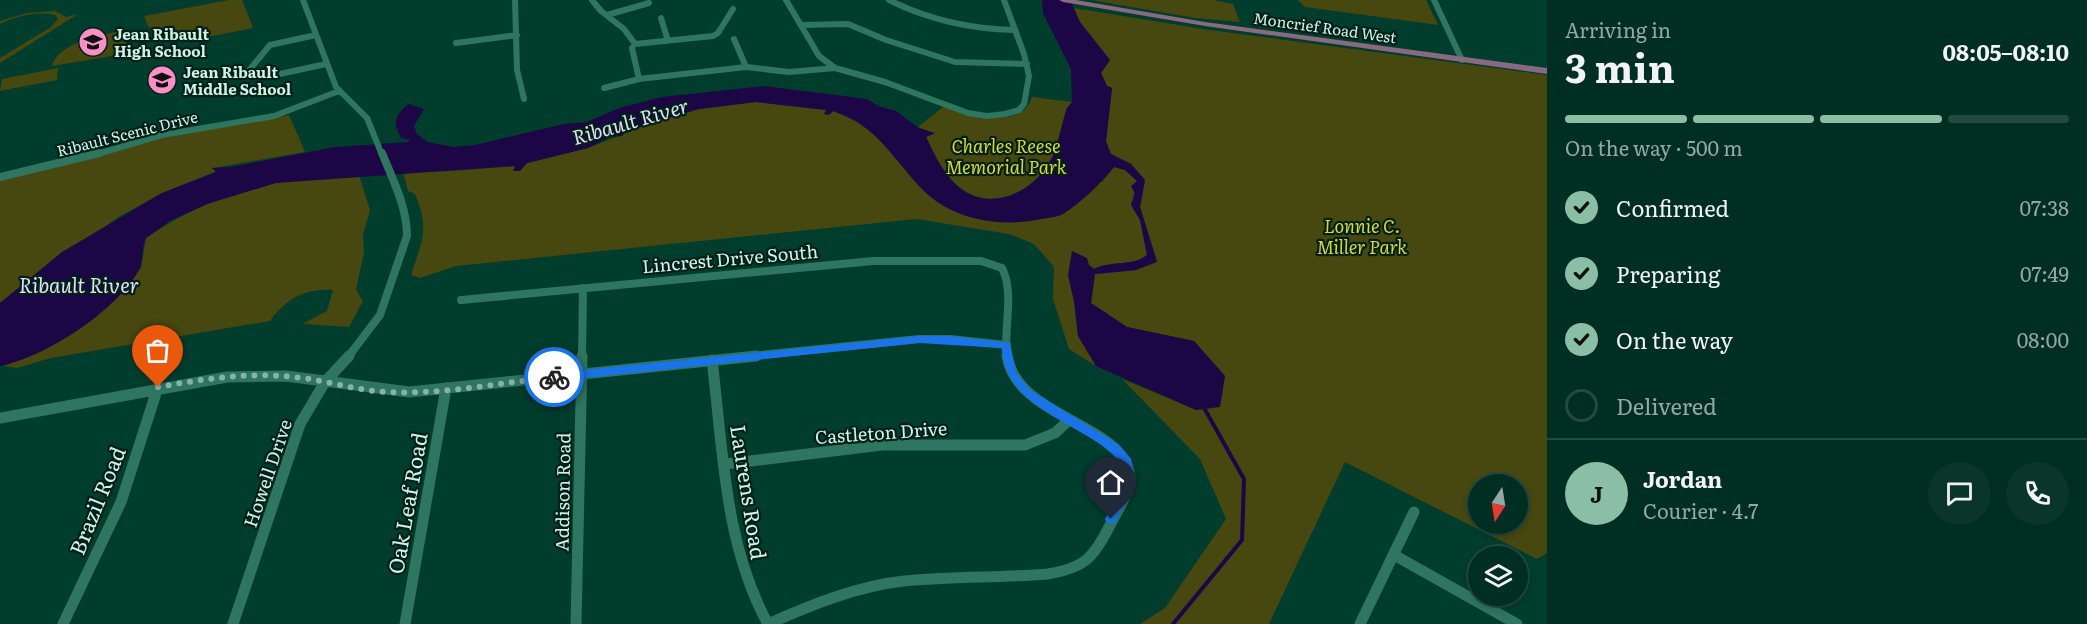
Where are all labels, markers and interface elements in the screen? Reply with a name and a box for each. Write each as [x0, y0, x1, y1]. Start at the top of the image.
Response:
street label: Moncrief Road West [1252, 6, 1398, 48]
text: Arriving in [1565, 14, 1671, 44]
place label: Jean Ribault High School [114, 22, 209, 62]
school or university icon: Jean Ribault High School [77, 26, 109, 58]
text: 08:05–08:10 [1942, 35, 2069, 68]
text: 3 min [1565, 37, 1675, 95]
place label: Jean Ribault Middle School [183, 60, 292, 100]
school or university icon: Jean Ribault Middle School [146, 64, 178, 96]
water label: Ribault River [568, 89, 692, 151]
street label: Ribault Scenic Drive [54, 104, 200, 162]
park label: Charles Reese Memorial Park [945, 132, 1067, 180]
text: On the way · 500 m [1565, 132, 1743, 162]
icon: check [1565, 191, 1598, 224]
text: Confirmed [1616, 191, 1729, 224]
text: 07:38 [2019, 192, 2069, 222]
park label: Lonnie C. Miller Park [1317, 212, 1407, 260]
street label: Lincrest Drive South [641, 237, 819, 279]
icon: check [1565, 257, 1598, 290]
text: Preparing [1616, 257, 1720, 290]
text: 07:49 [2020, 258, 2069, 288]
water label: Ribault River [19, 269, 139, 299]
icon: check [1565, 323, 1598, 356]
text: On the way [1616, 323, 1733, 356]
text: 08:00 [2017, 324, 2069, 354]
pin [132, 325, 183, 387]
icon: bag [141, 334, 174, 367]
courier [524, 347, 584, 407]
icon: bike [538, 361, 571, 394]
text: Delivered [1616, 389, 1717, 422]
street label: Castleton Drive [814, 414, 948, 450]
street label: Howell Drive [236, 415, 298, 531]
street label: Laurens Road [724, 422, 776, 562]
street label: Oak Leaf Road [378, 430, 434, 576]
street label: Addison Road [547, 432, 577, 552]
street label: Brazil Road [60, 441, 132, 559]
pin [1085, 457, 1136, 519]
text: Jordan [1643, 462, 1722, 495]
button: chat [1928, 462, 1991, 525]
button: phone [2006, 462, 2069, 525]
icon: home [1094, 466, 1127, 499]
north arrow [1468, 474, 1528, 534]
map controls [1468, 474, 1528, 606]
text: J [1590, 477, 1603, 510]
text: Courier · 4.7 [1643, 495, 1758, 525]
button: layers [1468, 546, 1528, 606]

